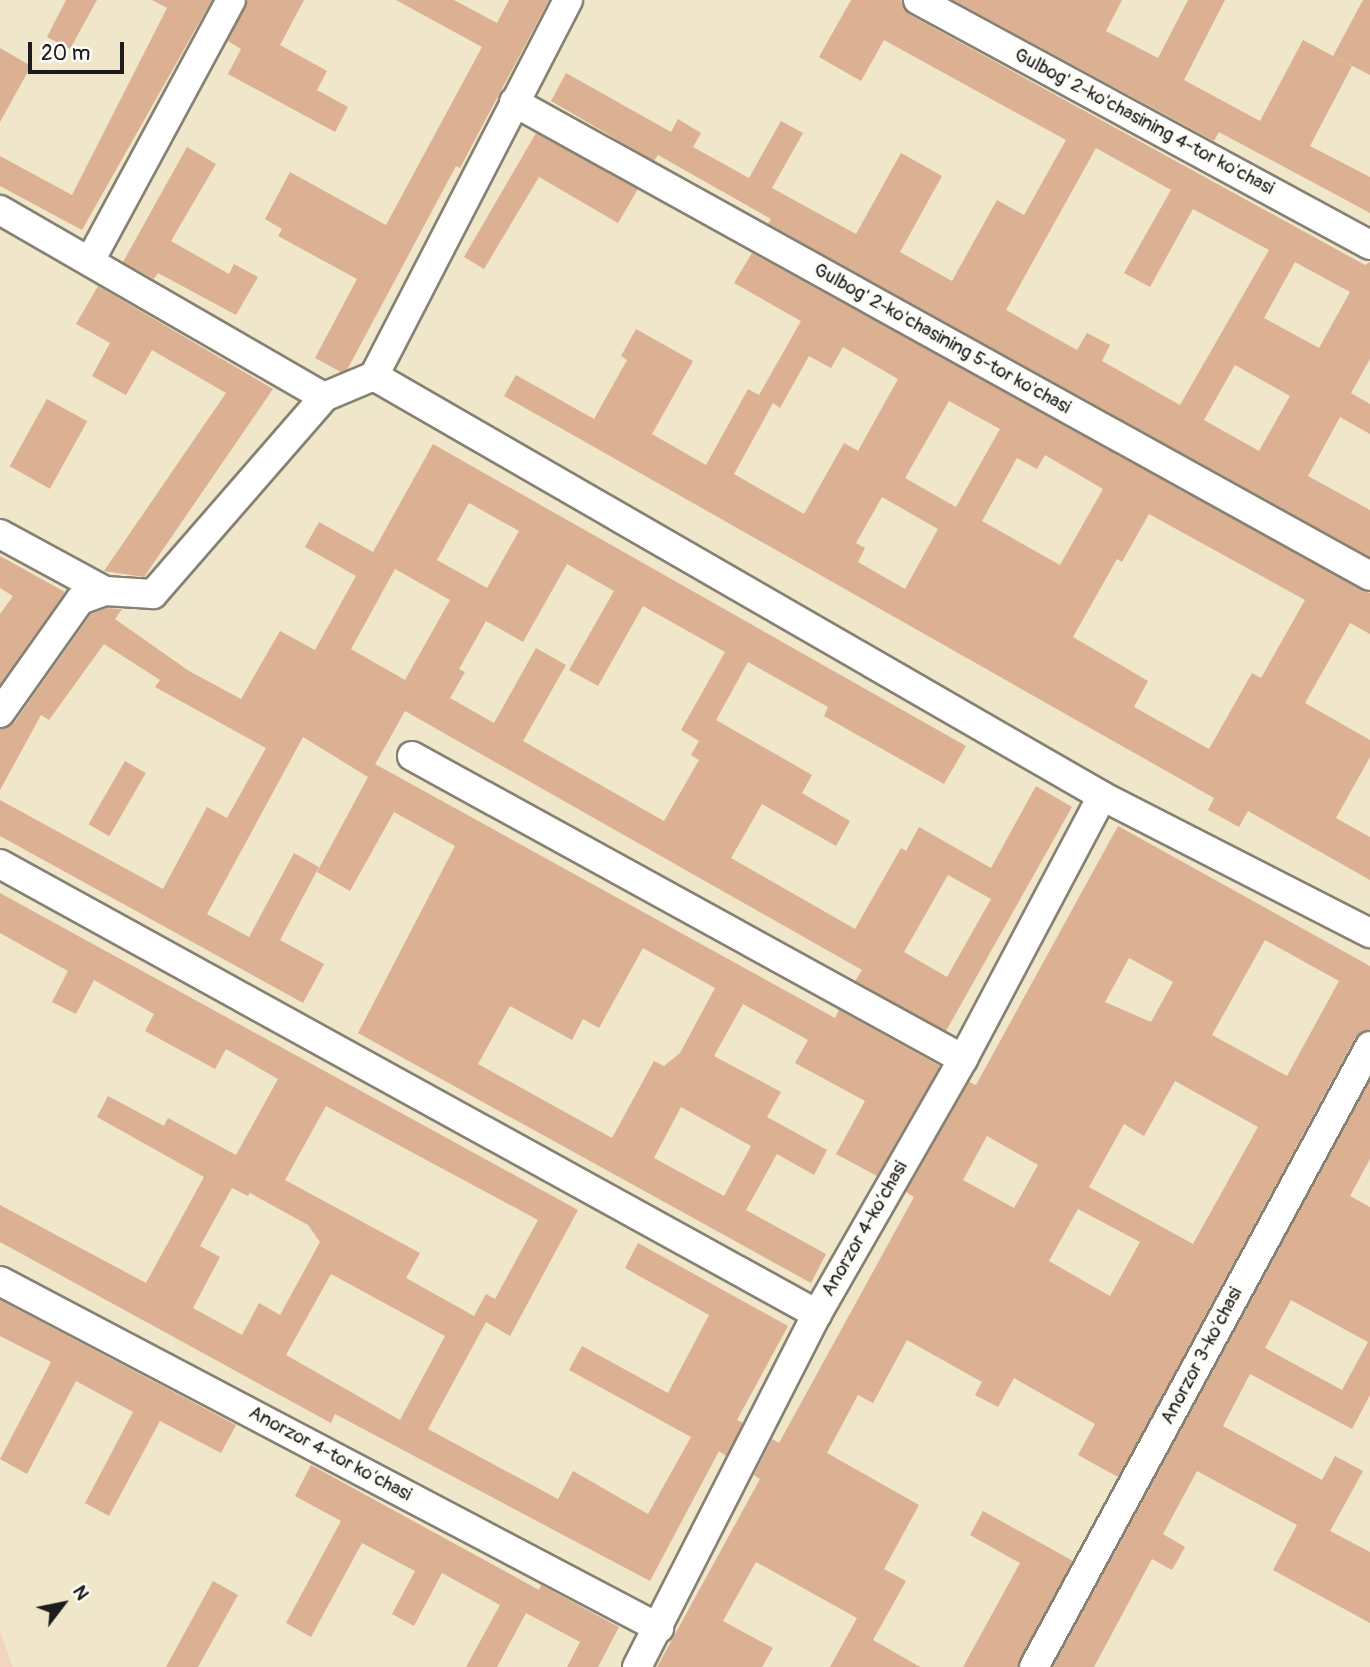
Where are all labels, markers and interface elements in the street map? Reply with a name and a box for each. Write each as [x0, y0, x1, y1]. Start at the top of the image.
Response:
scale bar [32, 28, 128, 72]
text: 20 m [41, 40, 90, 67]
street label: Gulbog' 2-ko'chasining 4-tor ko'chasi [1010, 44, 1278, 200]
street label: Gulbog' 2-ko'chasining 5-tor ko'chasi [810, 259, 1074, 419]
street label: Аnorzor 4-koʼchasi [817, 1157, 913, 1301]
street label: Аnorzor 3-koʼchasi [1156, 1284, 1248, 1428]
street label: Anorzor 4-tor koʼchasi [245, 1401, 415, 1507]
north arrow [28, 1569, 98, 1639]
text: N [67, 1581, 94, 1605]

